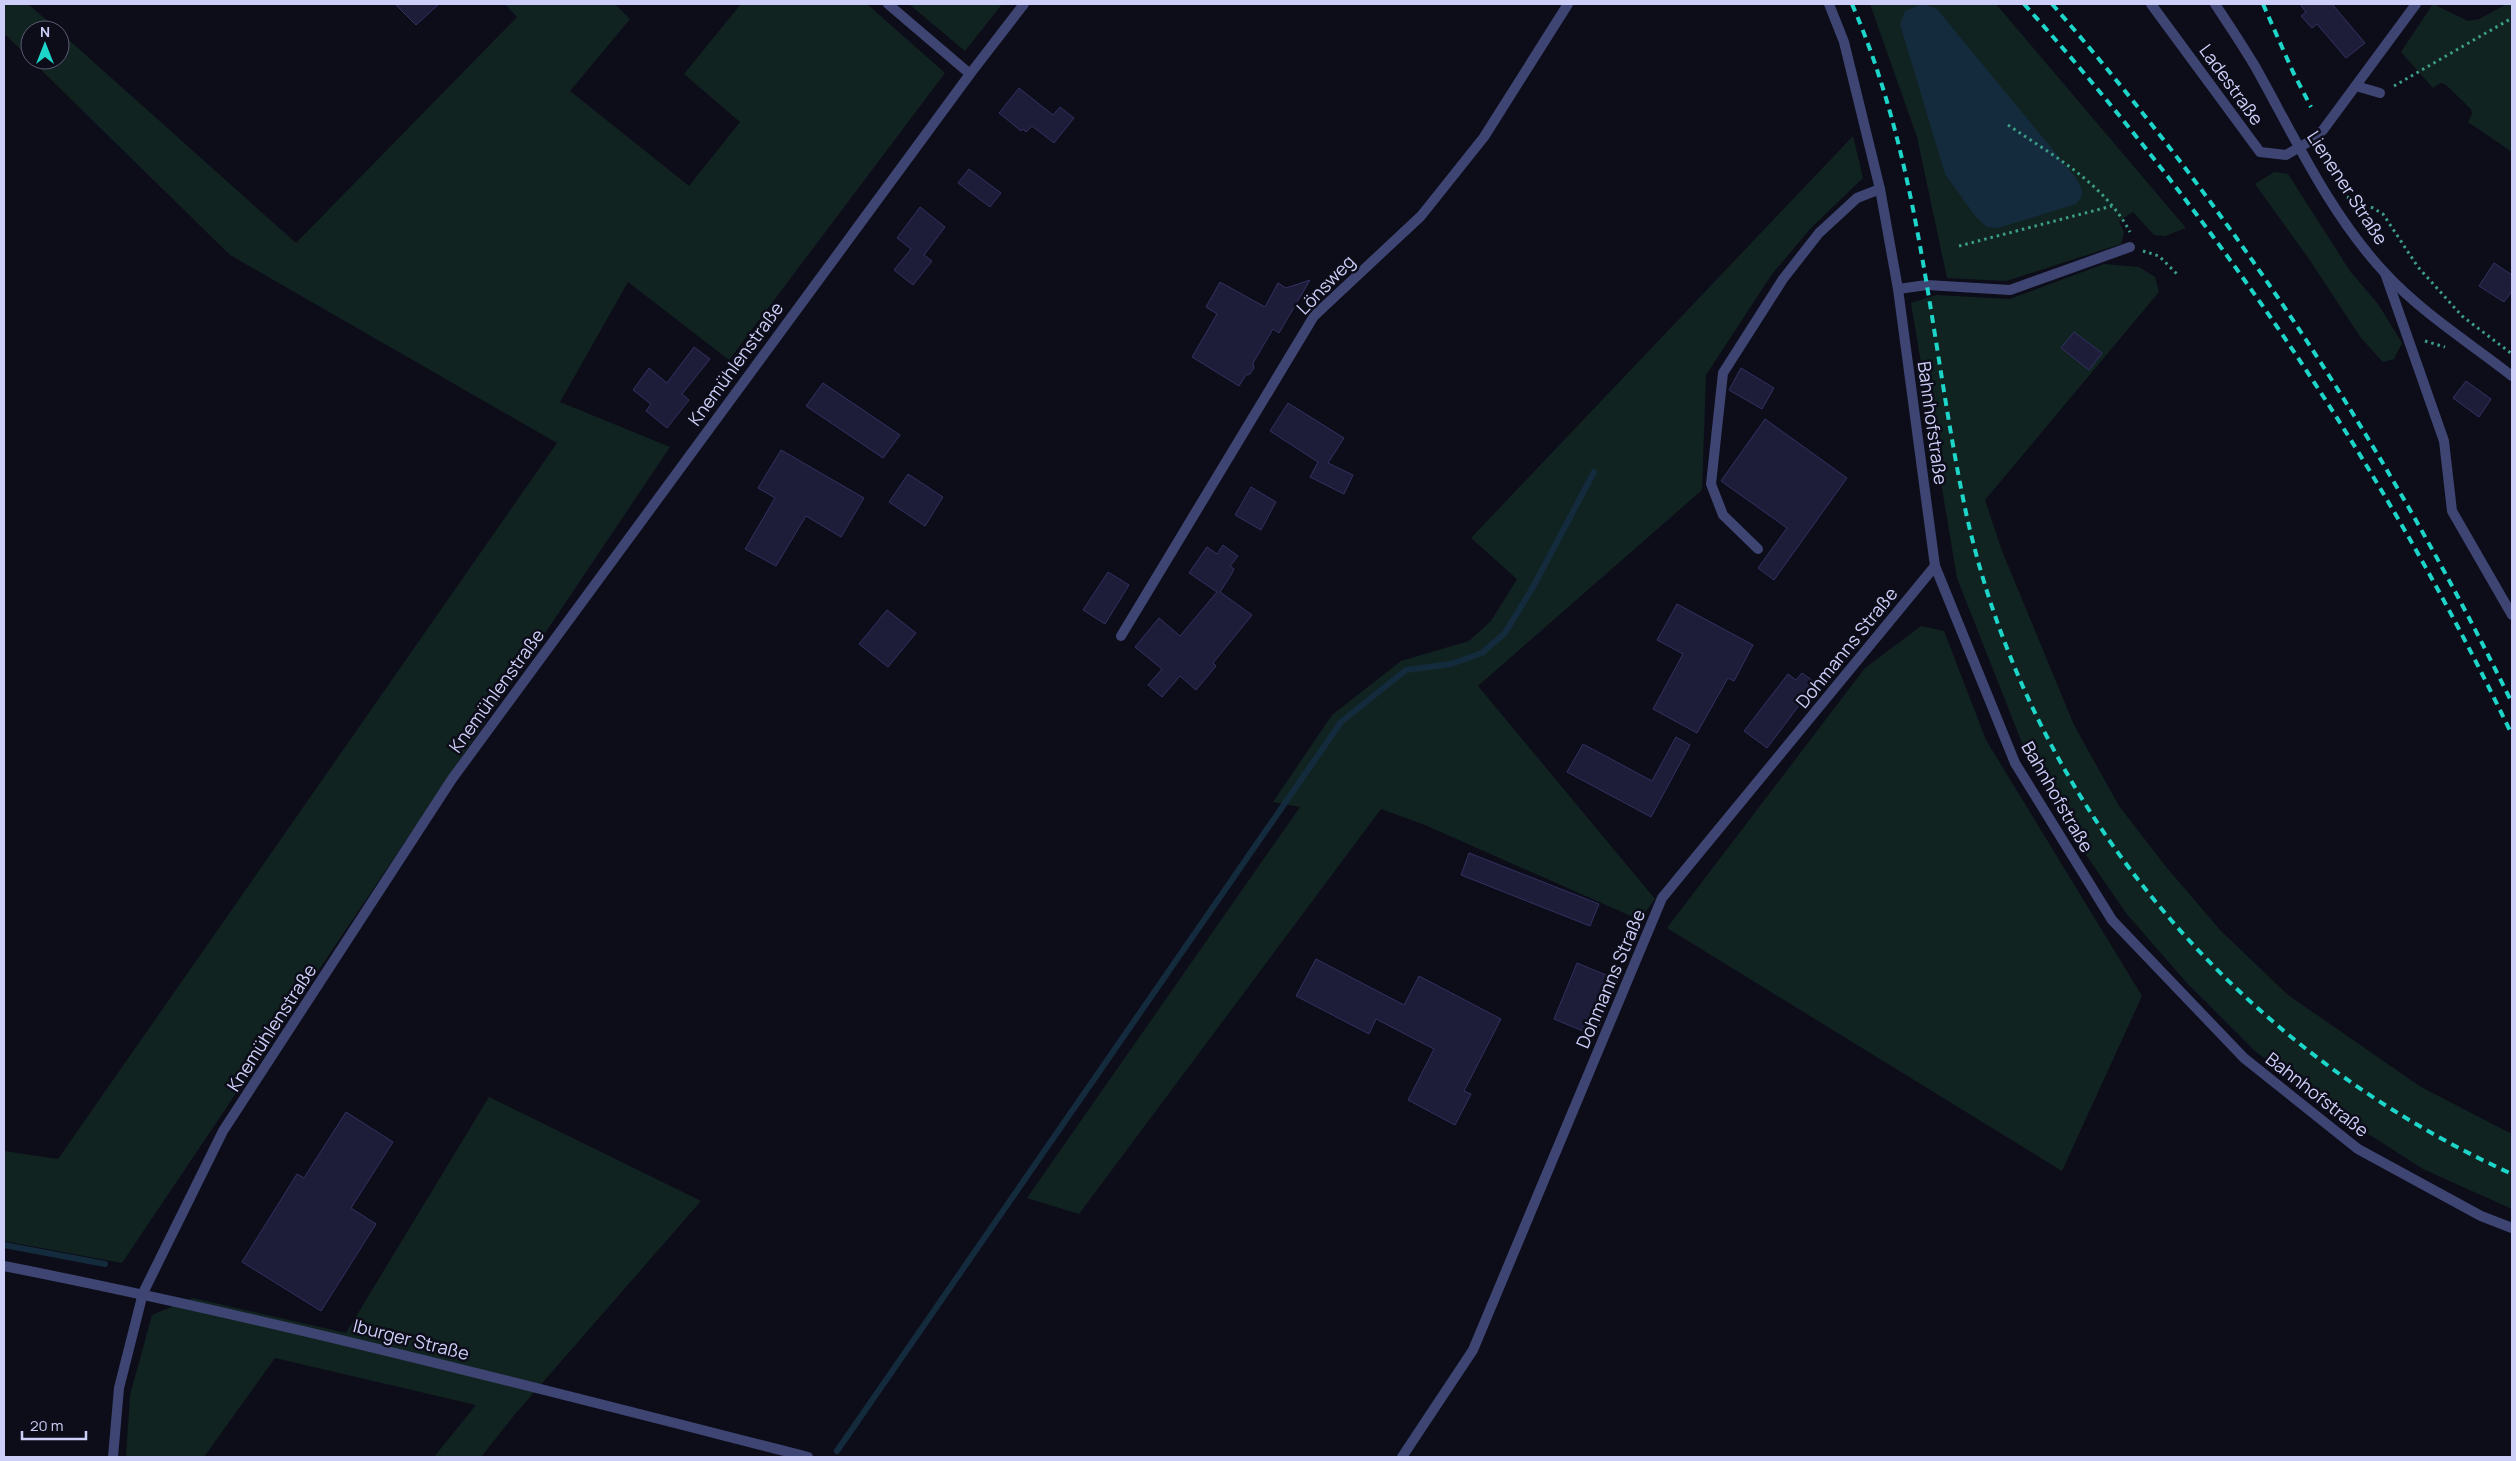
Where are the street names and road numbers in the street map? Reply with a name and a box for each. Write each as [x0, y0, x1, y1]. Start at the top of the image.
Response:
street label: Ladestraße [2194, 39, 2269, 130]
street label: Lienener Straße [2302, 126, 2394, 249]
street label: Lönsweg [1291, 249, 1360, 319]
street label: Knemühlenstraße [682, 297, 788, 430]
street label: Bahnhofstraße [1912, 360, 1954, 486]
street label: Dohmanns Straße [1790, 582, 1902, 713]
street label: Knemühlenstraße [443, 624, 549, 757]
street label: Bahnhofstraße [2016, 737, 2099, 856]
street label: Dohmanns Straße [1570, 905, 1650, 1052]
street label: Knemühlenstraße [221, 959, 321, 1096]
street label: Bahnhofstraße [2261, 1047, 2374, 1142]
street label: Iburger Straße [351, 1313, 472, 1365]

